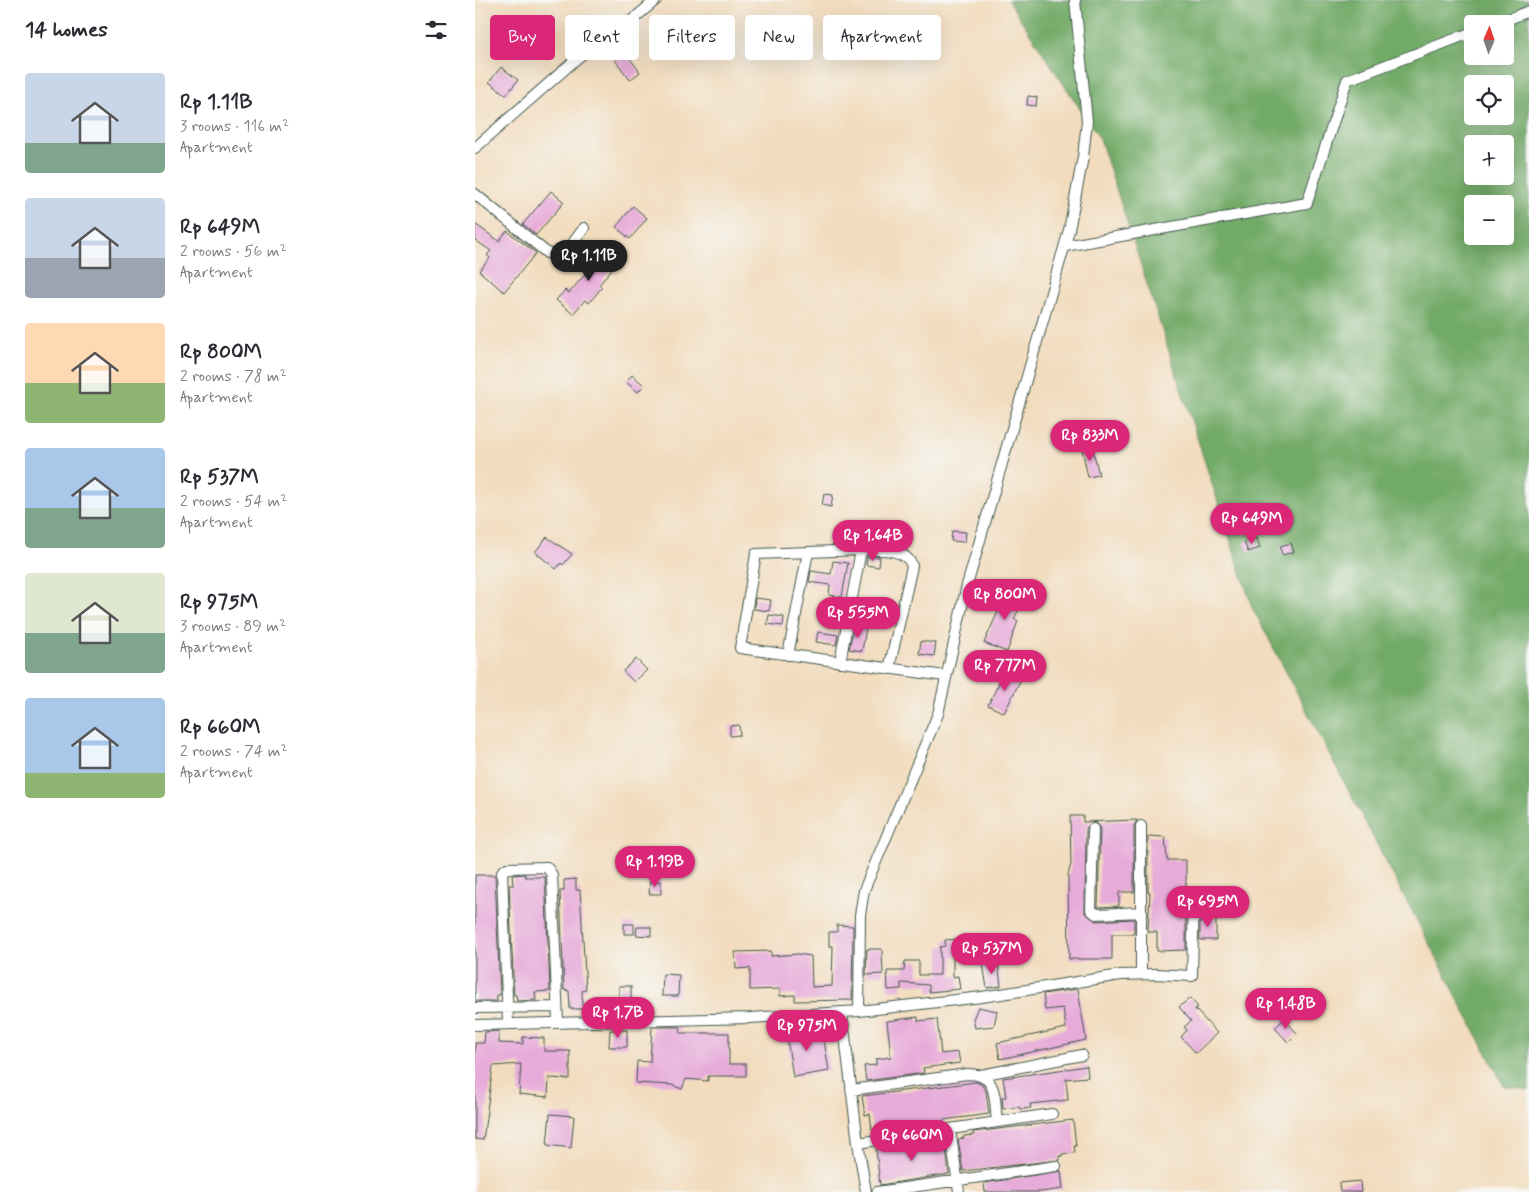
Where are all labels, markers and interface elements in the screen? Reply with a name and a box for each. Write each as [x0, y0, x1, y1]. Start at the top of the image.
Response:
chip: Buy [490, 15, 555, 60]
chip: Rent [565, 15, 639, 60]
chip: Filters [649, 15, 735, 60]
chip: New [745, 15, 813, 60]
chip: Apartment [823, 15, 941, 60]
north arrow [1464, 15, 1514, 65]
map controls [1464, 15, 1514, 245]
text: 14 homes [25, 16, 108, 44]
icon: filters [422, 16, 450, 44]
button: locate [1464, 75, 1514, 125]
text: Rp 1.11B [180, 88, 253, 116]
icon: home [65, 93, 125, 153]
text: 3 rooms · 116 m² [180, 116, 289, 137]
button: + [1464, 135, 1514, 185]
text: Apartment [180, 137, 253, 158]
button: − [1464, 195, 1514, 245]
text: Rp 649M [180, 213, 260, 241]
icon: home [65, 218, 125, 278]
pin: Rp 1.11B [537, 240, 641, 282]
text: 2 rooms · 56 m² [180, 241, 287, 262]
text: Rp 1.11B [561, 245, 617, 266]
text: Apartment [180, 262, 253, 283]
text: Rp 800M [180, 338, 262, 366]
icon: home [65, 343, 125, 403]
text: 2 rooms · 78 m² [180, 366, 287, 387]
text: Apartment [180, 387, 253, 408]
pin: Rp 833M [1044, 420, 1136, 462]
text: Rp 833M [1061, 425, 1119, 446]
text: Rp 537M [180, 463, 259, 491]
icon: home [65, 468, 125, 528]
text: 2 rooms · 54 m² [180, 491, 287, 512]
pin: Rp 649M [1206, 502, 1298, 545]
text: Rp 649M [1221, 508, 1283, 529]
text: Apartment [180, 512, 253, 533]
pin: Rp 1.64B [821, 520, 925, 562]
text: Rp 1.64B [843, 525, 903, 546]
pin: Rp 800M [959, 578, 1051, 621]
text: Rp 800M [974, 584, 1036, 605]
text: Rp 975M [180, 588, 258, 616]
icon: home [65, 593, 125, 653]
pin: Rp 555M [812, 596, 904, 639]
text: Rp 555M [827, 602, 889, 623]
text: 3 rooms · 89 m² [180, 616, 286, 637]
text: Apartment [180, 637, 253, 658]
pin: Rp 777M [959, 650, 1051, 692]
text: Rp 777M [974, 655, 1036, 676]
text: Rp 660M [180, 713, 261, 741]
icon: home [65, 718, 125, 778]
text: 2 rooms · 74 m² [180, 741, 288, 762]
text: Apartment [180, 762, 253, 783]
pin: Rp 1.19B [603, 846, 707, 888]
text: Rp 1.19B [626, 851, 684, 872]
pin: Rp 695M [1162, 886, 1254, 928]
text: Rp 695M [1177, 891, 1239, 912]
pin: Rp 537M [946, 932, 1038, 975]
text: Rp 537M [962, 938, 1022, 959]
pin: Rp 1.48B [1234, 988, 1338, 1030]
text: Rp 1.48B [1256, 993, 1316, 1014]
pin: Rp 1.7B [572, 996, 664, 1039]
text: Rp 1.7B [593, 1002, 643, 1023]
pin: Rp 975M [761, 1010, 853, 1052]
text: Rp 975M [777, 1015, 837, 1036]
pin: Rp 660M [866, 1120, 958, 1162]
text: Rp 660M [881, 1125, 943, 1146]

